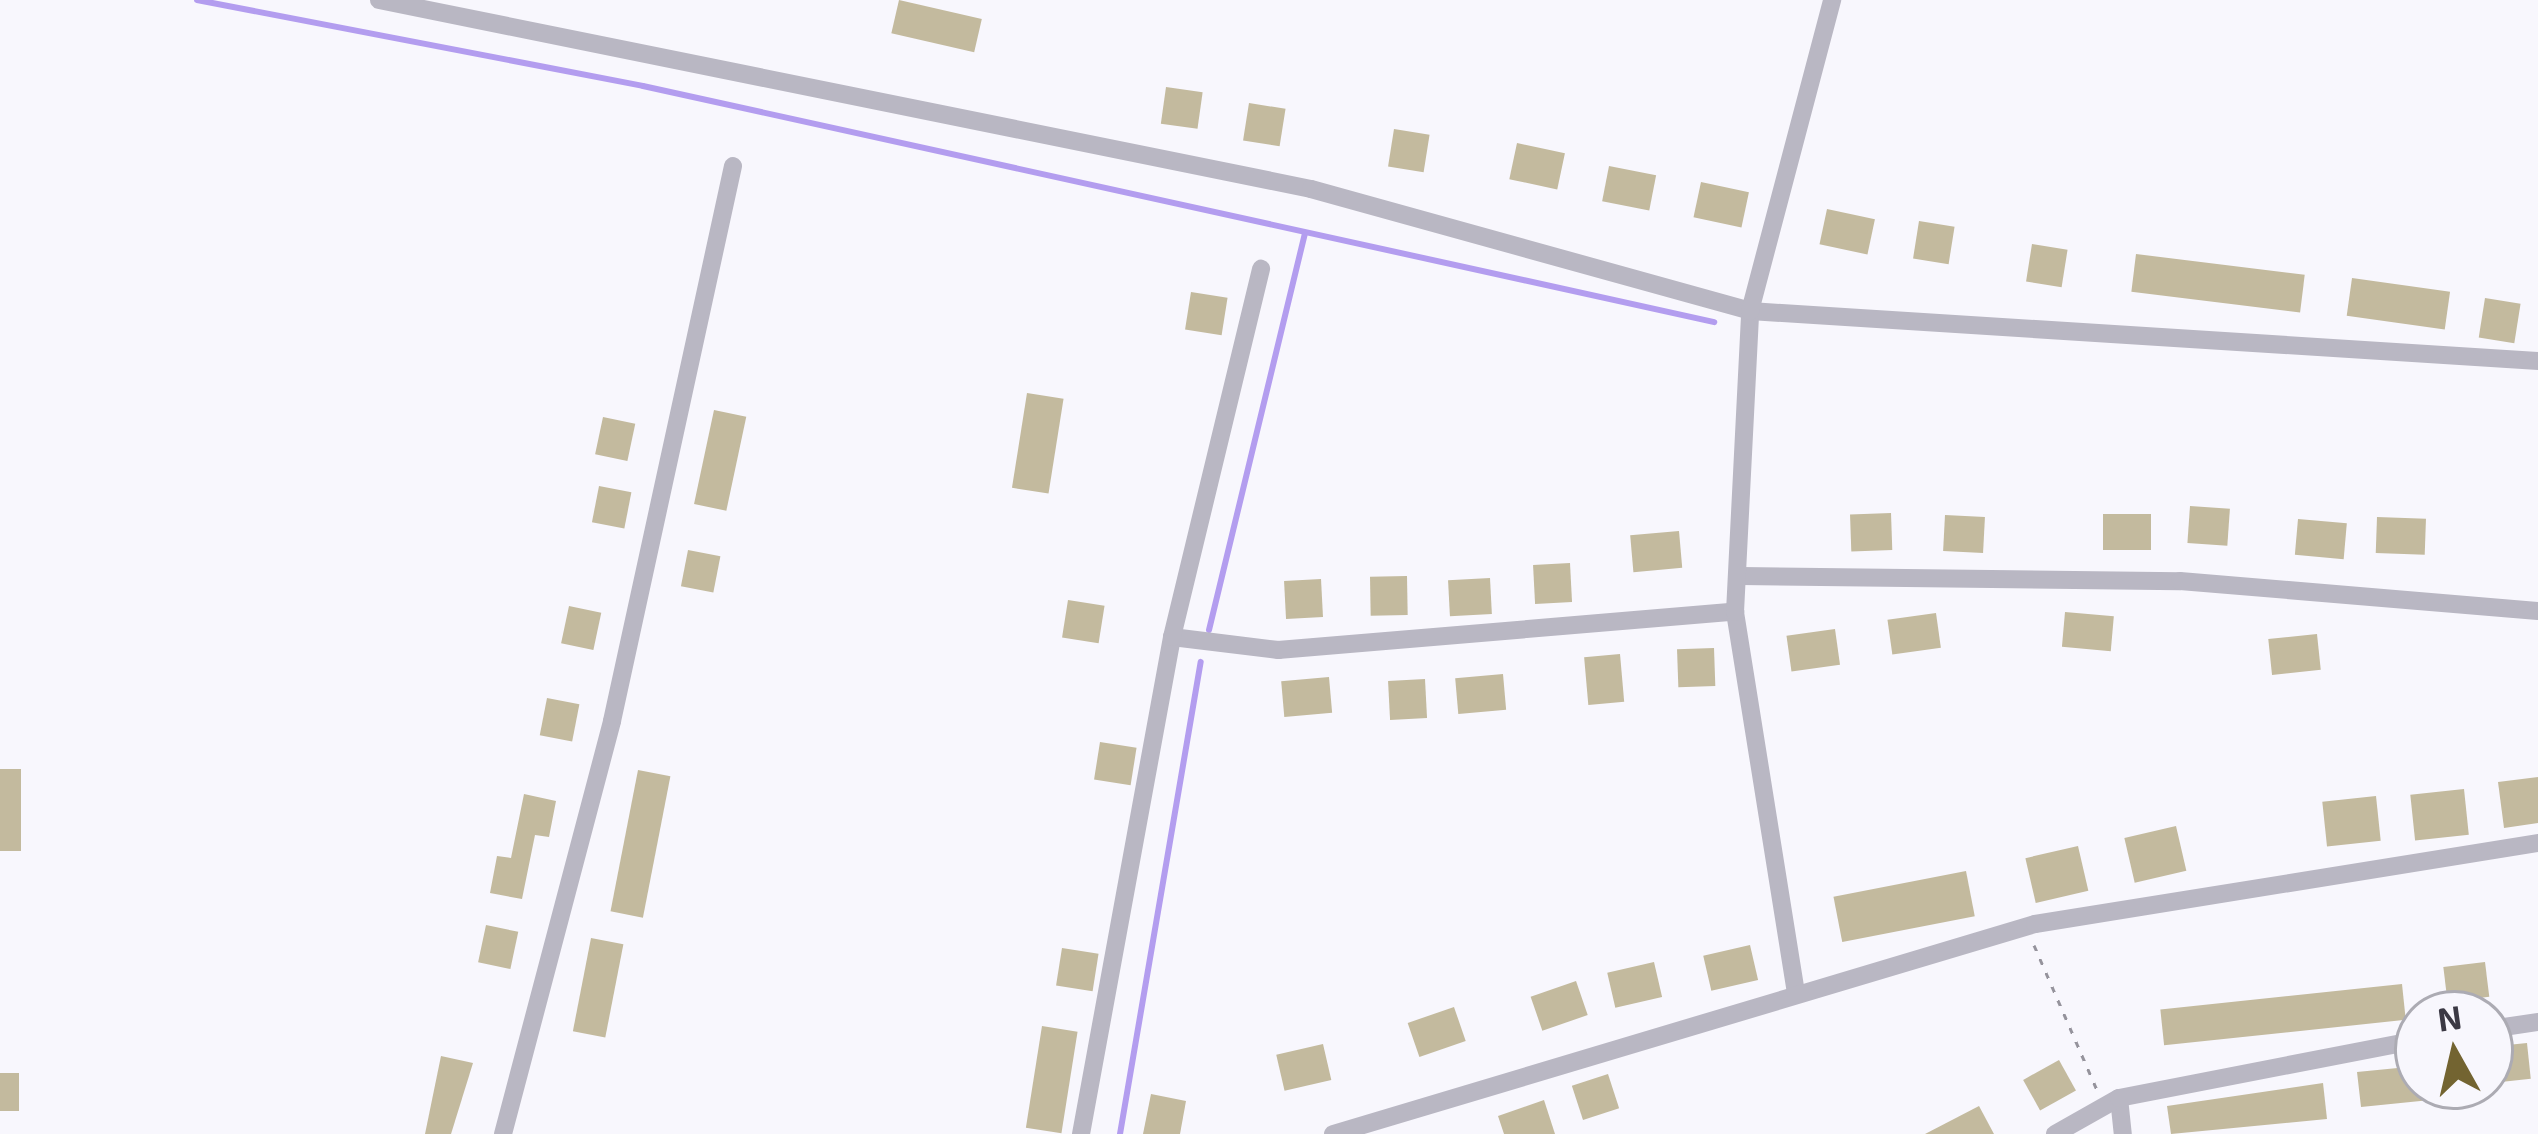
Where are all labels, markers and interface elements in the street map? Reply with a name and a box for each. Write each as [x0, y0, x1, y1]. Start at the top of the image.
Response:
north arrow [2394, 990, 2514, 1110]
text: N [2435, 996, 2464, 1039]

